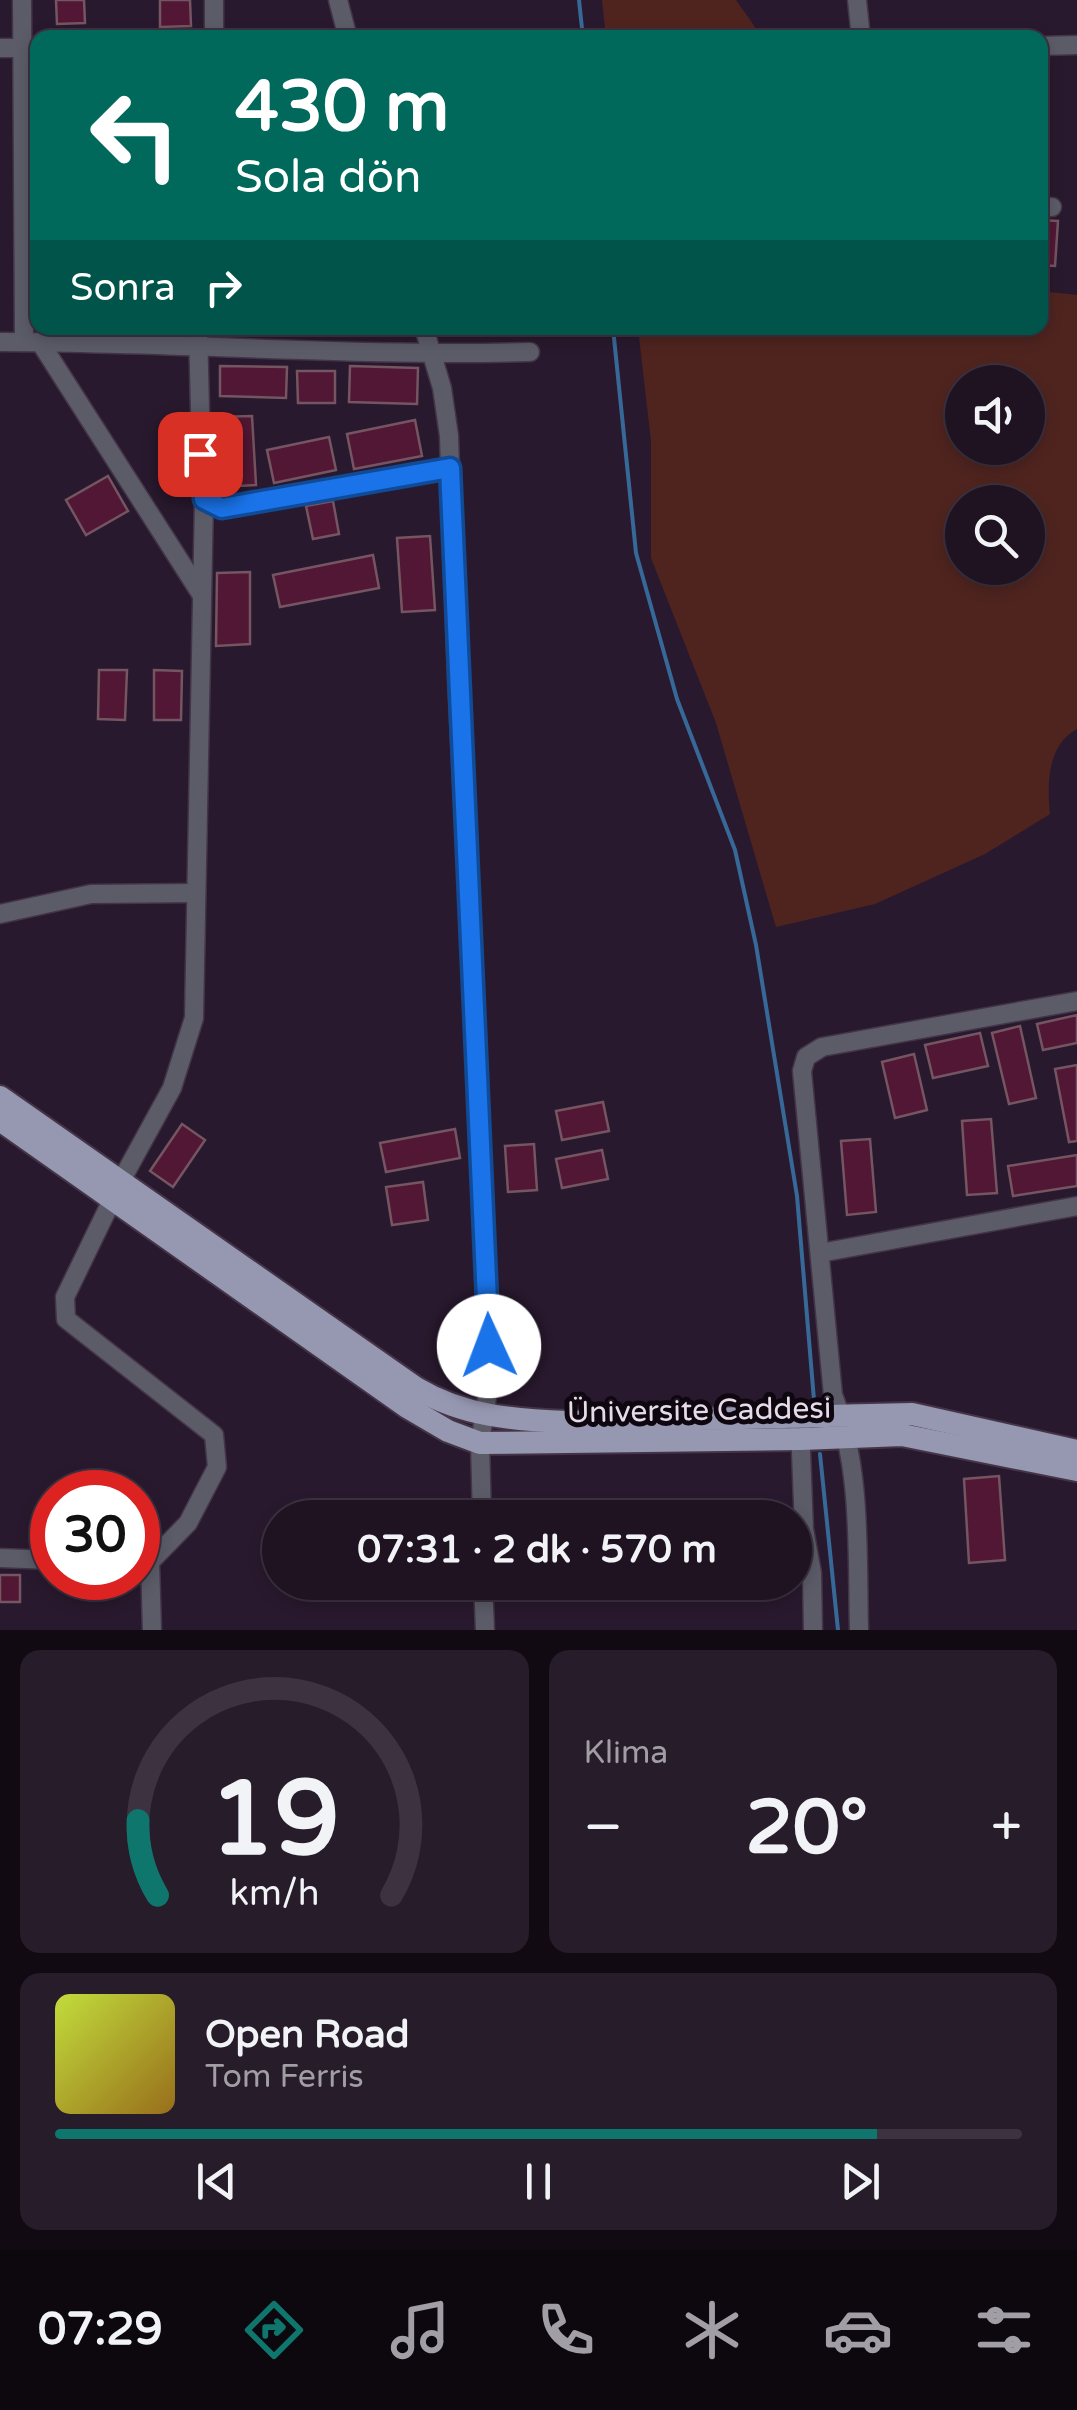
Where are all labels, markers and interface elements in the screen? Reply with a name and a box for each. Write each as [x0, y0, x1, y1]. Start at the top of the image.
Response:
text: 430 m [235, 66, 449, 150]
icon: left [70, 70, 200, 200]
text: Sola dön [235, 151, 421, 205]
icon: right [196, 260, 251, 315]
text: Sonra [70, 265, 176, 311]
map controls [945, 365, 1045, 585]
button: sound [945, 365, 1045, 465]
pin [158, 412, 243, 497]
icon: arrive [173, 427, 228, 482]
button: search [945, 485, 1045, 585]
position arrow [437, 1294, 541, 1398]
street label: Üniversite Caddesi [566, 1390, 832, 1431]
speed limit sign: 30 [30, 1470, 160, 1600]
text: 07:31 · 2 dk · 570 m [357, 1527, 717, 1573]
text: Klima [584, 1734, 668, 1772]
text: 19 [209, 1758, 340, 1883]
text: 20° [746, 1783, 868, 1873]
text: − [584, 1795, 623, 1861]
text: + [991, 1795, 1022, 1861]
text: km/h [229, 1872, 319, 1915]
text: Open Road [205, 2012, 410, 2058]
text: Tom Ferris [205, 2058, 364, 2096]
icon: previous [189, 2154, 244, 2209]
icon: pause [511, 2154, 566, 2209]
icon: next [833, 2154, 888, 2209]
icon: directions [239, 2295, 309, 2365]
icon: music [385, 2295, 455, 2365]
icon: phone [531, 2295, 601, 2365]
icon: climate [677, 2295, 747, 2365]
icon: car [823, 2295, 893, 2365]
icon: filters [969, 2295, 1039, 2365]
text: 07:29 [38, 2303, 163, 2357]

